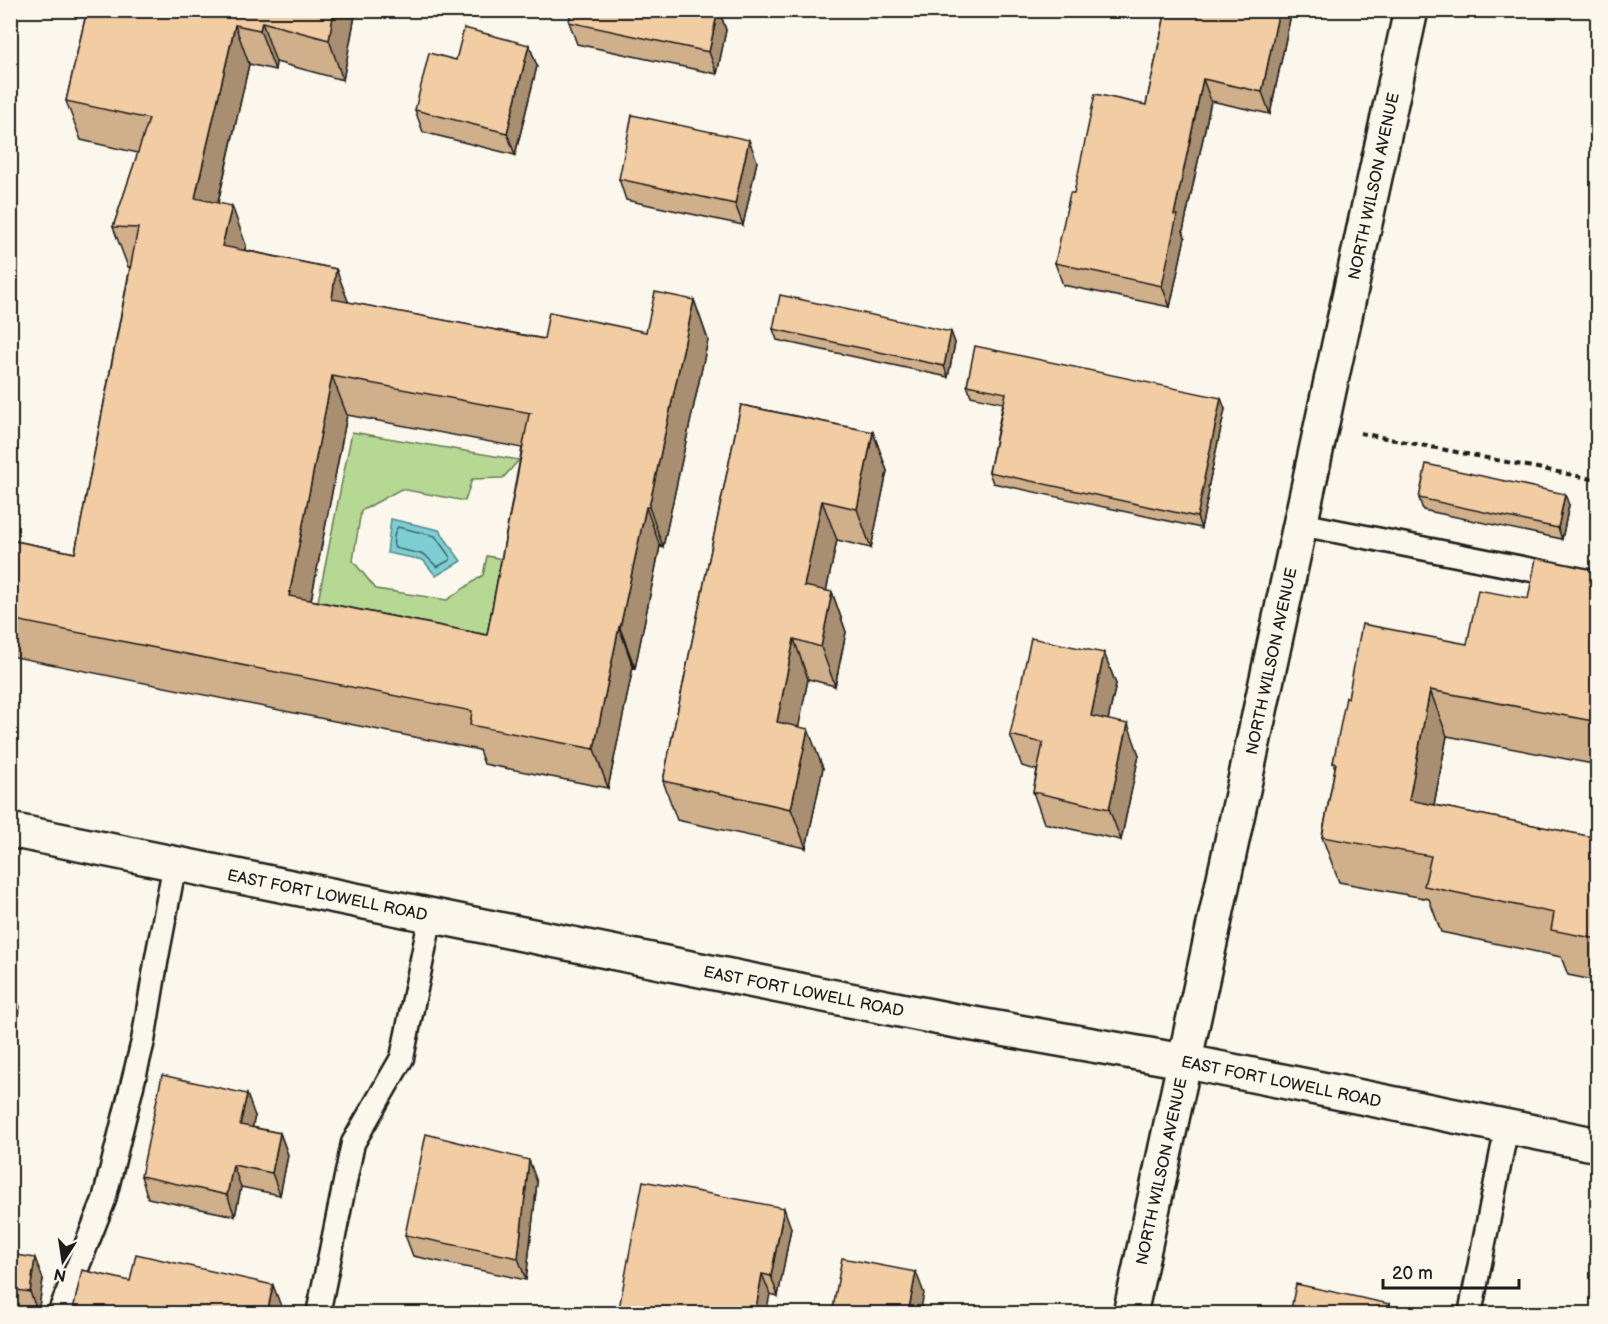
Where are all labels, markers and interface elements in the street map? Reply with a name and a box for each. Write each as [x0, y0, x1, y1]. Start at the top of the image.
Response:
street label: NORTH WILSON AVENUE [1345, 91, 1404, 281]
street label: NORTH WILSON AVENUE [1243, 566, 1302, 757]
street label: EAST FORT LOWELL ROAD [226, 866, 429, 925]
street label: EAST FORT LOWELL ROAD [702, 963, 905, 1021]
street label: EAST FORT LOWELL ROAD [1179, 1053, 1383, 1112]
street label: NORTH WILSON AVENUE [1133, 1076, 1192, 1267]
north arrow [33, 1231, 93, 1291]
scale bar [1383, 1252, 1520, 1290]
text: 20 m [1392, 1263, 1433, 1284]
text: N [52, 1264, 68, 1285]

